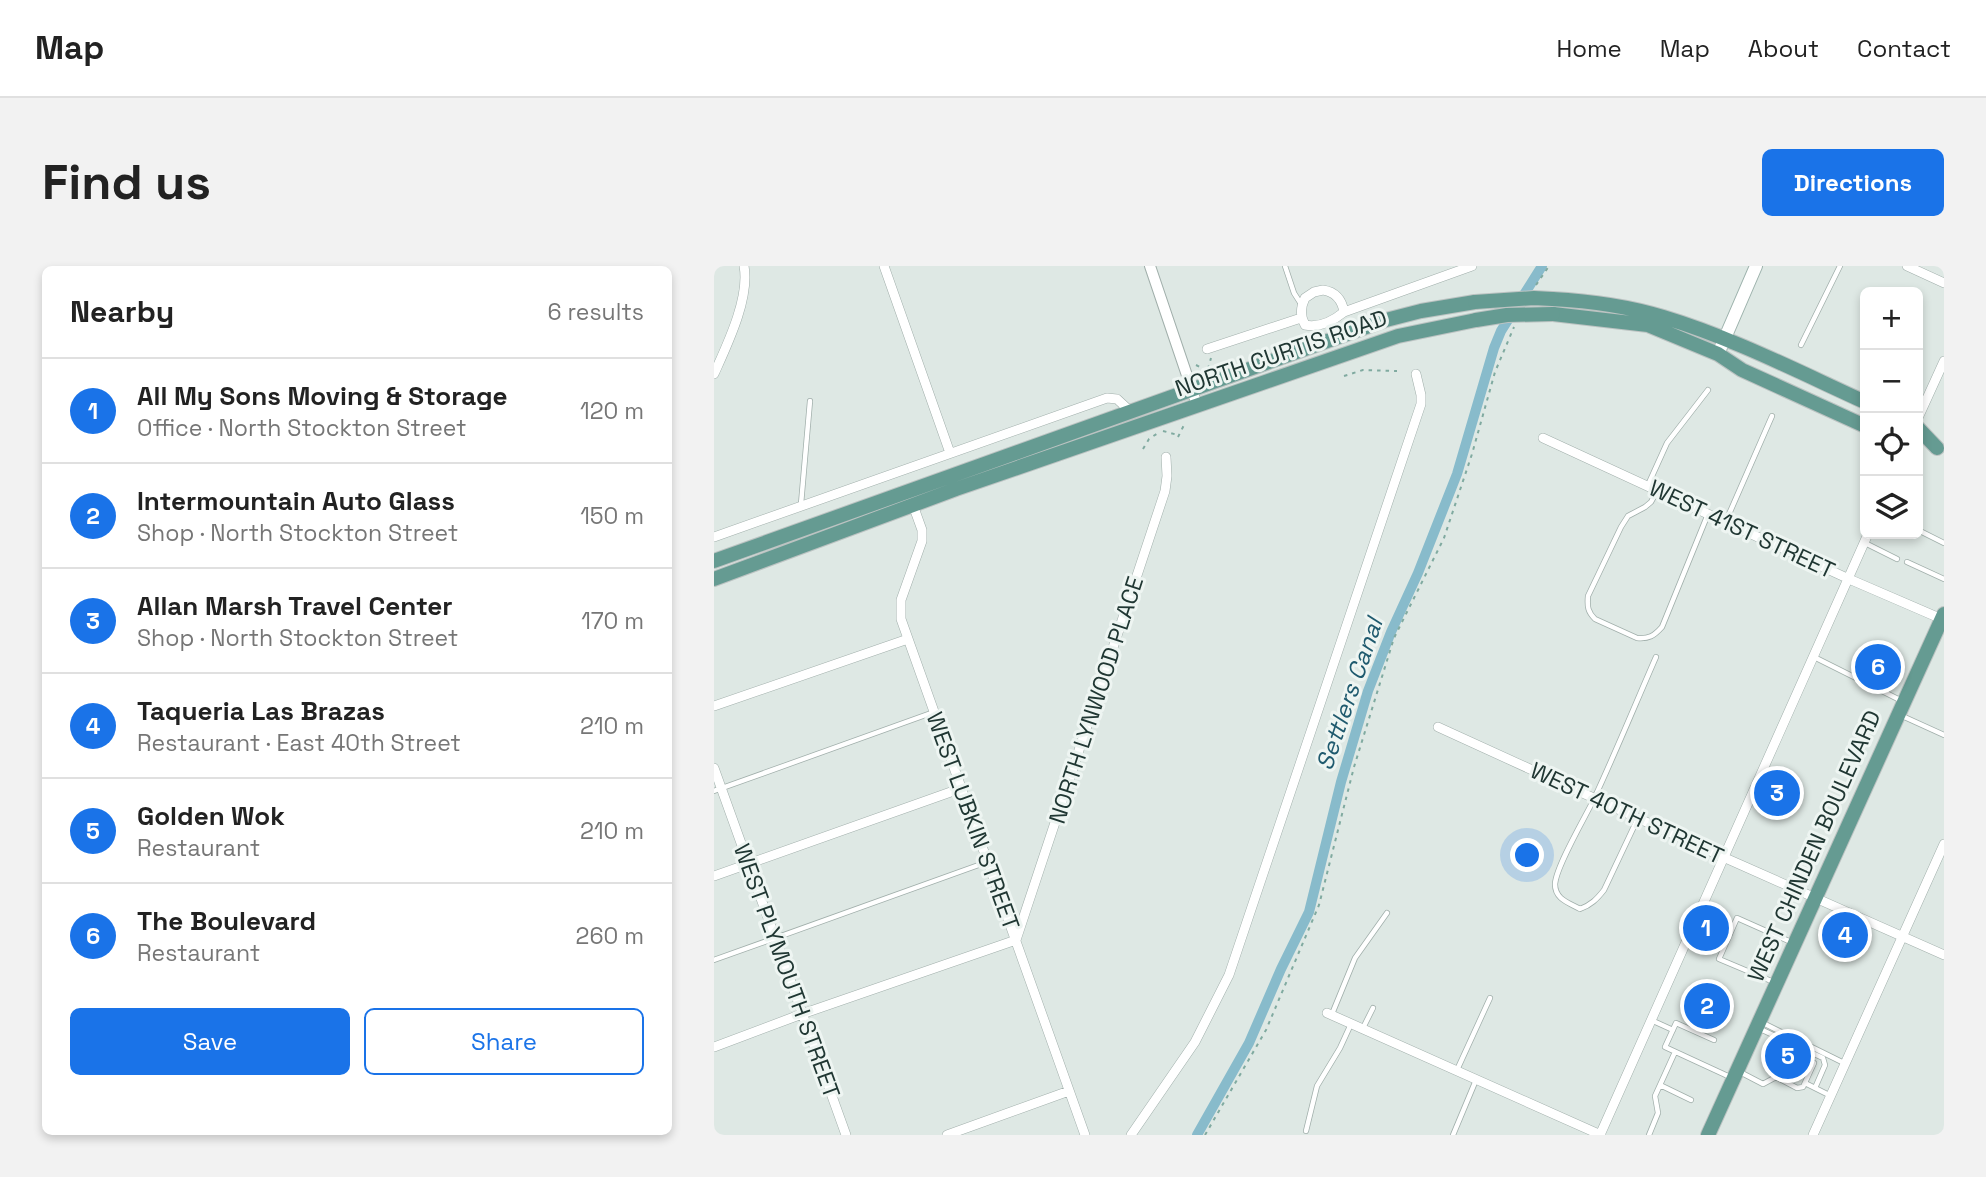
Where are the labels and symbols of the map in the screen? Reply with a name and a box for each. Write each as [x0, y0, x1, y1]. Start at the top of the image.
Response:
street label: NORTH CURTIS ROAD [1171, 303, 1391, 403]
street label: WEST 41ST STREET [1644, 473, 1840, 585]
street label: NORTH LYNWOOD PLACE [1042, 573, 1150, 827]
water label: Settlers Canal [1308, 611, 1391, 774]
pin: 6 [1855, 641, 1901, 693]
street label: WEST CHINDEN BOULEVARD [1740, 706, 1888, 986]
street label: WEST LUBKIN STREET [920, 708, 1026, 934]
street label: WEST 40TH STREET [1526, 755, 1728, 871]
pin: 3 [1754, 767, 1800, 819]
your location [1510, 838, 1544, 872]
street label: WEST PLYMOUTH STREET [727, 840, 847, 1102]
pin: 1 [1683, 902, 1729, 954]
pin: 4 [1822, 909, 1868, 961]
pin: 2 [1684, 980, 1730, 1032]
pin: 5 [1765, 1030, 1811, 1082]

